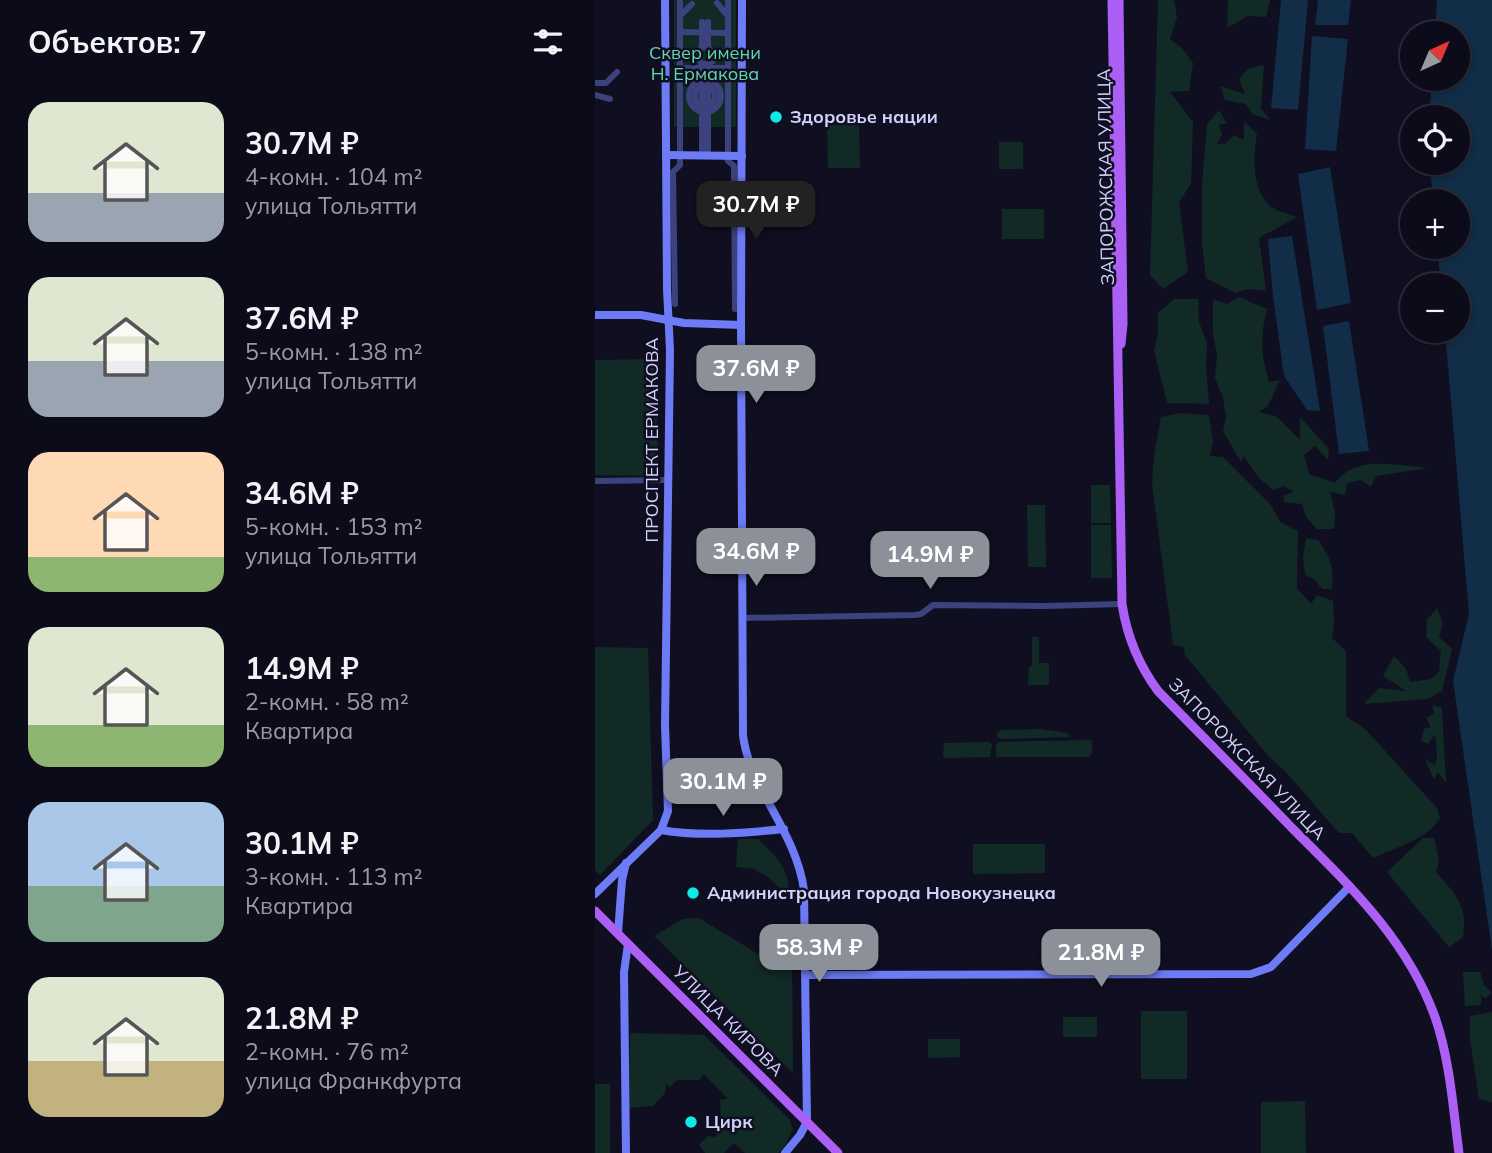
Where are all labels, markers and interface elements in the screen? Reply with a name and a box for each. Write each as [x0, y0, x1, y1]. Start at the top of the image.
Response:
north arrow [1400, 21, 1470, 91]
map controls [1400, 21, 1470, 343]
text: Объектов: 7 [28, 23, 207, 61]
icon: filters [529, 23, 567, 61]
park label: Сквер имени Н. Ермакова [649, 41, 761, 85]
street label: ЗАПОРОЖСКАЯ УЛИЦА [1092, 68, 1119, 286]
place label: Здоровье нации [790, 105, 938, 128]
button: locate [1400, 105, 1470, 175]
marker: Здоровье нации [768, 109, 784, 125]
text: 30.7M ₽ [245, 124, 359, 162]
icon: home [84, 130, 168, 214]
text: 4-комн. · 104 m² [245, 162, 423, 191]
pin: 30.7M ₽ [691, 182, 821, 241]
text: 30.7M ₽ [712, 189, 800, 218]
button: + [1400, 189, 1470, 259]
text: улица Тольятти [245, 191, 417, 220]
button: − [1400, 273, 1470, 343]
text: 37.6M ₽ [245, 299, 359, 337]
icon: home [84, 305, 168, 389]
text: 5-комн. · 138 m² [245, 337, 423, 366]
street label: ПРОСПЕКТ ЕРМАКОВА [640, 337, 663, 543]
pin: 37.6M ₽ [691, 346, 821, 405]
text: 37.6M ₽ [712, 353, 800, 382]
text: улица Тольятти [245, 366, 417, 395]
text: 34.6M ₽ [245, 474, 359, 512]
icon: home [84, 480, 168, 564]
text: 5-комн. · 153 m² [245, 512, 423, 541]
pin: 34.6M ₽ [691, 528, 821, 588]
pin: 14.9M ₽ [865, 532, 995, 591]
text: 34.6M ₽ [712, 536, 800, 565]
text: 14.9M ₽ [886, 539, 974, 568]
text: улица Тольятти [245, 541, 417, 570]
text: 14.9M ₽ [245, 649, 359, 687]
icon: home [84, 655, 168, 739]
street label: ЗАПОРОЖСКАЯ УЛИЦА [1164, 673, 1331, 845]
text: 2-комн. · 58 m² [245, 687, 409, 716]
text: Квартира [245, 716, 353, 745]
pin: 30.1M ₽ [658, 758, 788, 818]
text: 30.1M ₽ [679, 766, 767, 795]
text: 30.1M ₽ [245, 824, 359, 862]
icon: home [84, 830, 168, 914]
text: 3-комн. · 113 m² [245, 862, 423, 891]
place label: Администрация города Новокузнецка [707, 881, 1056, 904]
marker: Администрация города Новокузнецка [685, 885, 701, 901]
text: Квартира [245, 891, 353, 920]
pin: 58.3M ₽ [754, 925, 884, 984]
pin: 21.8M ₽ [1036, 930, 1166, 989]
text: 58.3M ₽ [775, 932, 863, 961]
text: 21.8M ₽ [1057, 937, 1145, 966]
street label: УЛИЦА КИРОВА [667, 960, 789, 1081]
text: 21.8M ₽ [245, 999, 359, 1037]
icon: home [84, 1005, 168, 1089]
text: 2-комн. · 76 m² [245, 1037, 409, 1066]
text: улица Франкфурта [245, 1066, 462, 1095]
place label: Цирк [705, 1110, 753, 1133]
marker: Цирк [683, 1114, 699, 1130]

